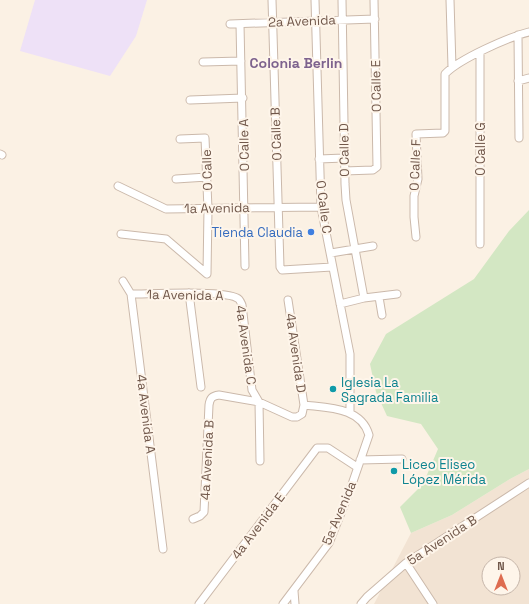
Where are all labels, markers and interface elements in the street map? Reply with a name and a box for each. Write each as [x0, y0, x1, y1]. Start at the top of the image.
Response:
street label: 2a Avenida [268, 11, 337, 31]
district label: Colonia Berlin [250, 54, 342, 72]
street label: 0 Calle E [367, 60, 385, 112]
street label: 0 Calle B [267, 107, 285, 161]
street label: 0 Calle A [235, 118, 253, 172]
street label: 0 Calle G [472, 122, 489, 176]
street label: 0 Calle D [335, 123, 353, 177]
street label: 0 Calle F [406, 139, 424, 191]
street label: 0 Calle [198, 149, 216, 191]
street label: 0 Calle C [312, 180, 336, 234]
street label: 1a Avenida [184, 199, 250, 217]
place label: Tienda Claudia [212, 224, 304, 241]
marker: Tienda Claudia [306, 227, 316, 237]
street label: 1a Avenida A [146, 286, 224, 304]
street label: 4a Avenida C [232, 304, 260, 386]
street label: 4a Avenida D [282, 312, 310, 394]
street label: 4a Avenida A [133, 373, 159, 455]
place label: Iglesia La Sagrada Familia [341, 374, 439, 406]
marker: Iglesia La Sagrada Familia [328, 384, 338, 394]
street label: 4a Avenida B [196, 420, 218, 500]
place label: Liceo Eliseo López Mérida [402, 456, 486, 488]
marker: Liceo Eliseo López Mérida [389, 466, 399, 476]
street label: 5a Avenida [318, 478, 360, 548]
street label: 4a Avenida E [227, 489, 289, 563]
street label: 5a Avenida B [404, 511, 480, 569]
north arrow [481, 556, 521, 596]
text: N [497, 559, 505, 573]

